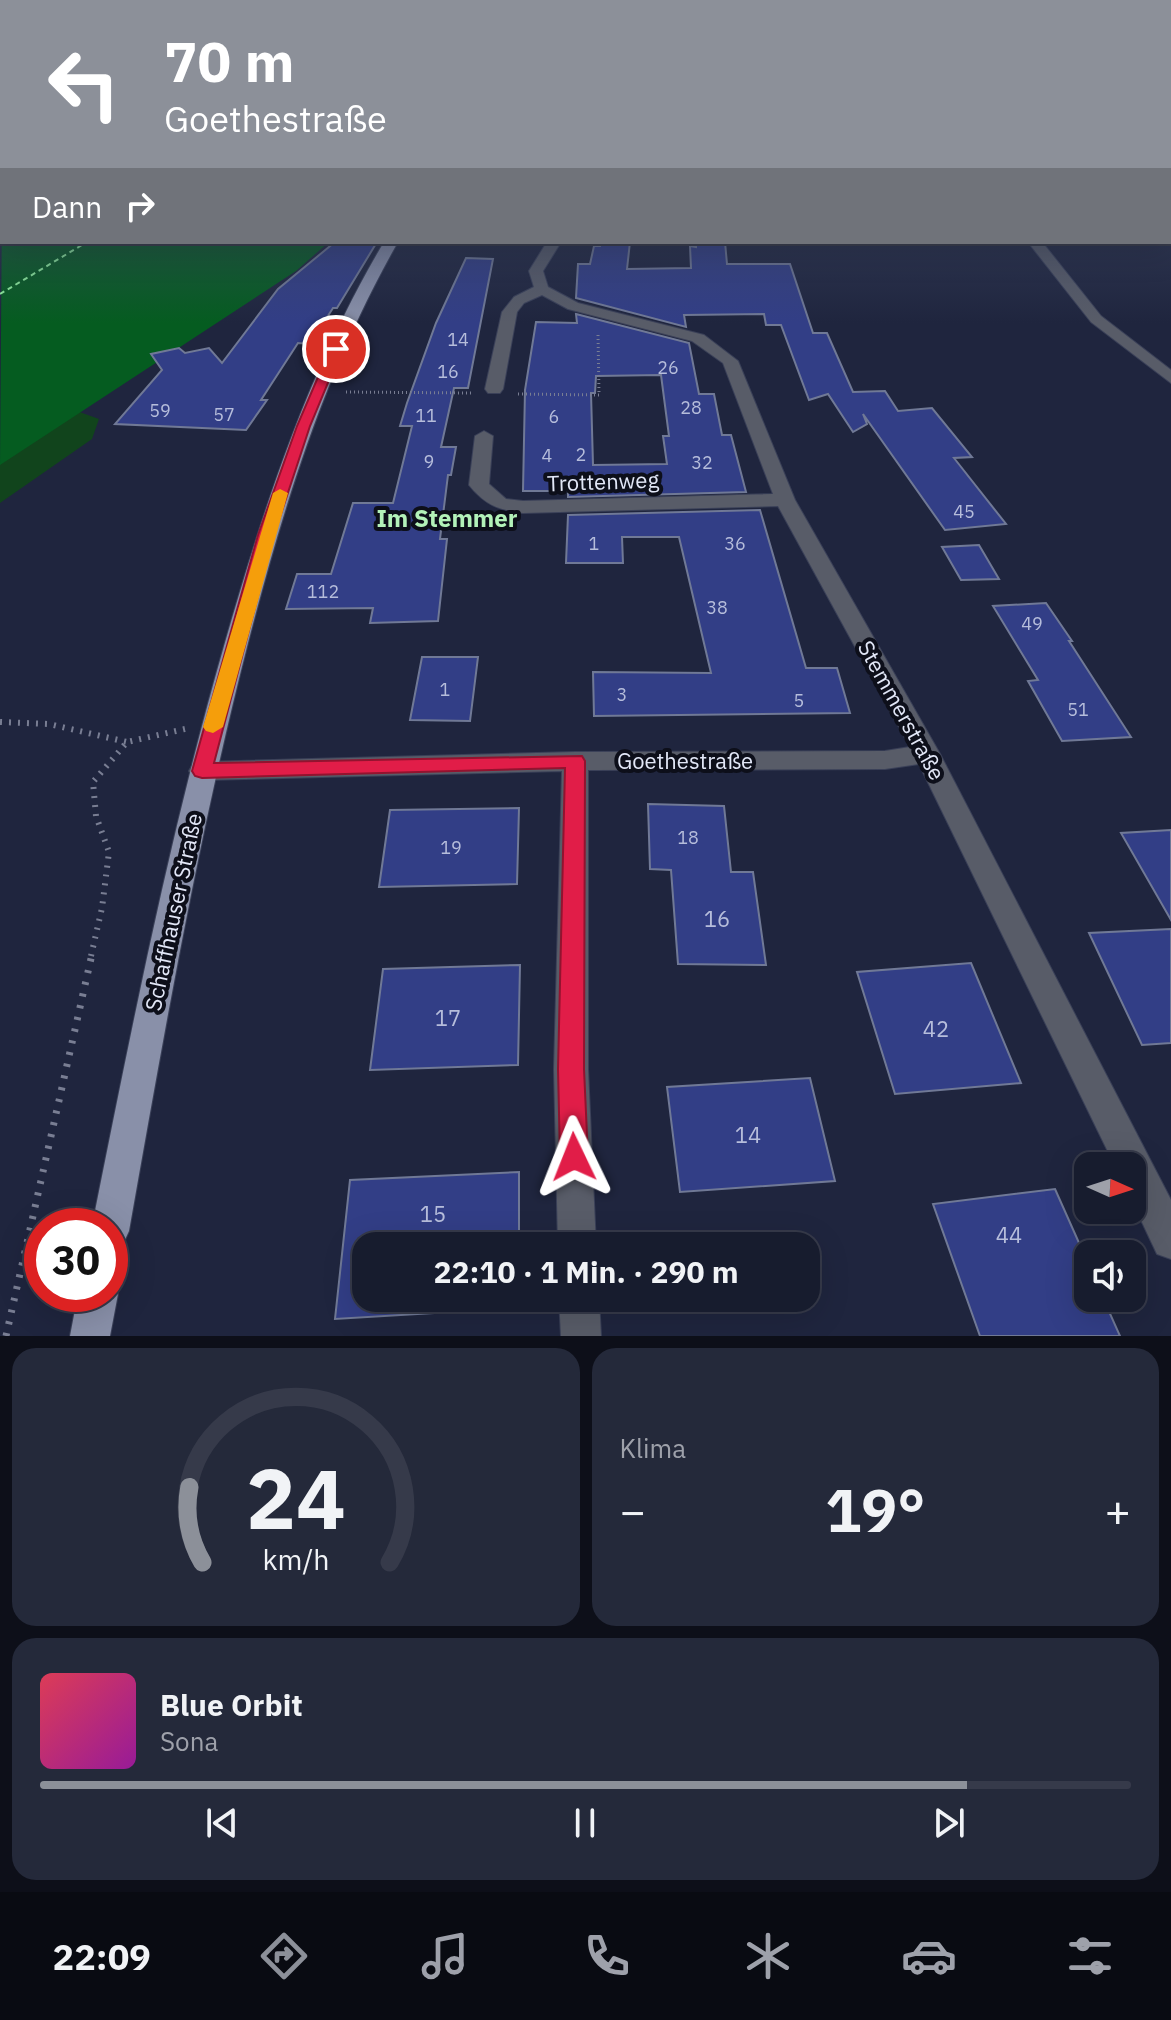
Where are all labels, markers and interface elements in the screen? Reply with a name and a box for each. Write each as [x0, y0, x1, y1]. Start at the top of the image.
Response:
text: 70 m [164, 25, 294, 97]
icon: left [32, 32, 136, 136]
text: Goethestraße [164, 95, 387, 142]
icon: right [118, 184, 162, 228]
text: Dann [32, 187, 102, 226]
pin [302, 315, 370, 383]
icon: arrive [314, 327, 358, 371]
house number: 14 [447, 328, 469, 351]
house number: 26 [657, 356, 679, 379]
house number: 16 [437, 360, 459, 383]
house number: 28 [680, 396, 702, 419]
house number: 59 [149, 399, 171, 422]
house number: 57 [213, 403, 235, 426]
house number: 11 [415, 404, 437, 427]
house number: 6 [549, 405, 559, 428]
house number: 2 [576, 443, 586, 466]
house number: 4 [542, 444, 553, 467]
house number: 9 [424, 450, 434, 473]
house number: 32 [691, 451, 713, 474]
street label: Trottenweg [547, 465, 660, 497]
house number: 45 [953, 500, 975, 523]
district label: Im Stemmer [376, 502, 518, 534]
house number: 1 [589, 532, 599, 555]
house number: 36 [724, 532, 746, 555]
house number: 112 [307, 580, 339, 603]
house number: 38 [706, 596, 728, 619]
house number: 49 [1021, 612, 1043, 635]
street label: Stemmerstraße [852, 635, 952, 785]
house number: 1 [440, 678, 450, 701]
house number: 3 [617, 683, 627, 706]
house number: 5 [794, 689, 804, 712]
house number: 51 [1067, 698, 1089, 721]
street label: Goethestraße [617, 746, 753, 775]
street label: Schaffhauser Straße [138, 810, 208, 1014]
house number: 18 [677, 826, 699, 849]
house number: 19 [440, 836, 462, 859]
house number: 16 [704, 904, 730, 933]
house number: 17 [435, 1003, 461, 1032]
house number: 42 [923, 1014, 949, 1043]
position arrow [532, 1115, 616, 1199]
house number: 14 [735, 1120, 761, 1149]
north arrow [1074, 1152, 1146, 1224]
map controls [1074, 1152, 1146, 1312]
house number: 15 [420, 1199, 446, 1228]
speed limit sign: 30 [24, 1208, 128, 1312]
house number: 44 [996, 1220, 1022, 1249]
button: sound [1074, 1240, 1146, 1312]
text: 22:10 · 1 Min. · 290 m [433, 1252, 739, 1291]
text: Klima [620, 1431, 686, 1465]
text: 24 [246, 1444, 346, 1552]
text: 19° [825, 1470, 925, 1549]
text: − [620, 1482, 646, 1539]
text: + [1105, 1482, 1131, 1539]
text: km/h [262, 1541, 329, 1578]
text: Blue Orbit [160, 1685, 303, 1724]
text: Sona [160, 1724, 218, 1758]
icon: previous [200, 1801, 244, 1845]
icon: pause [563, 1801, 607, 1845]
icon: next [927, 1801, 971, 1845]
icon: directions [256, 1928, 312, 1984]
icon: music [417, 1928, 473, 1984]
icon: phone [579, 1928, 635, 1984]
icon: climate [740, 1928, 796, 1984]
icon: car [901, 1928, 957, 1984]
icon: filters [1062, 1928, 1118, 1984]
text: 22:09 [53, 1933, 151, 1980]

